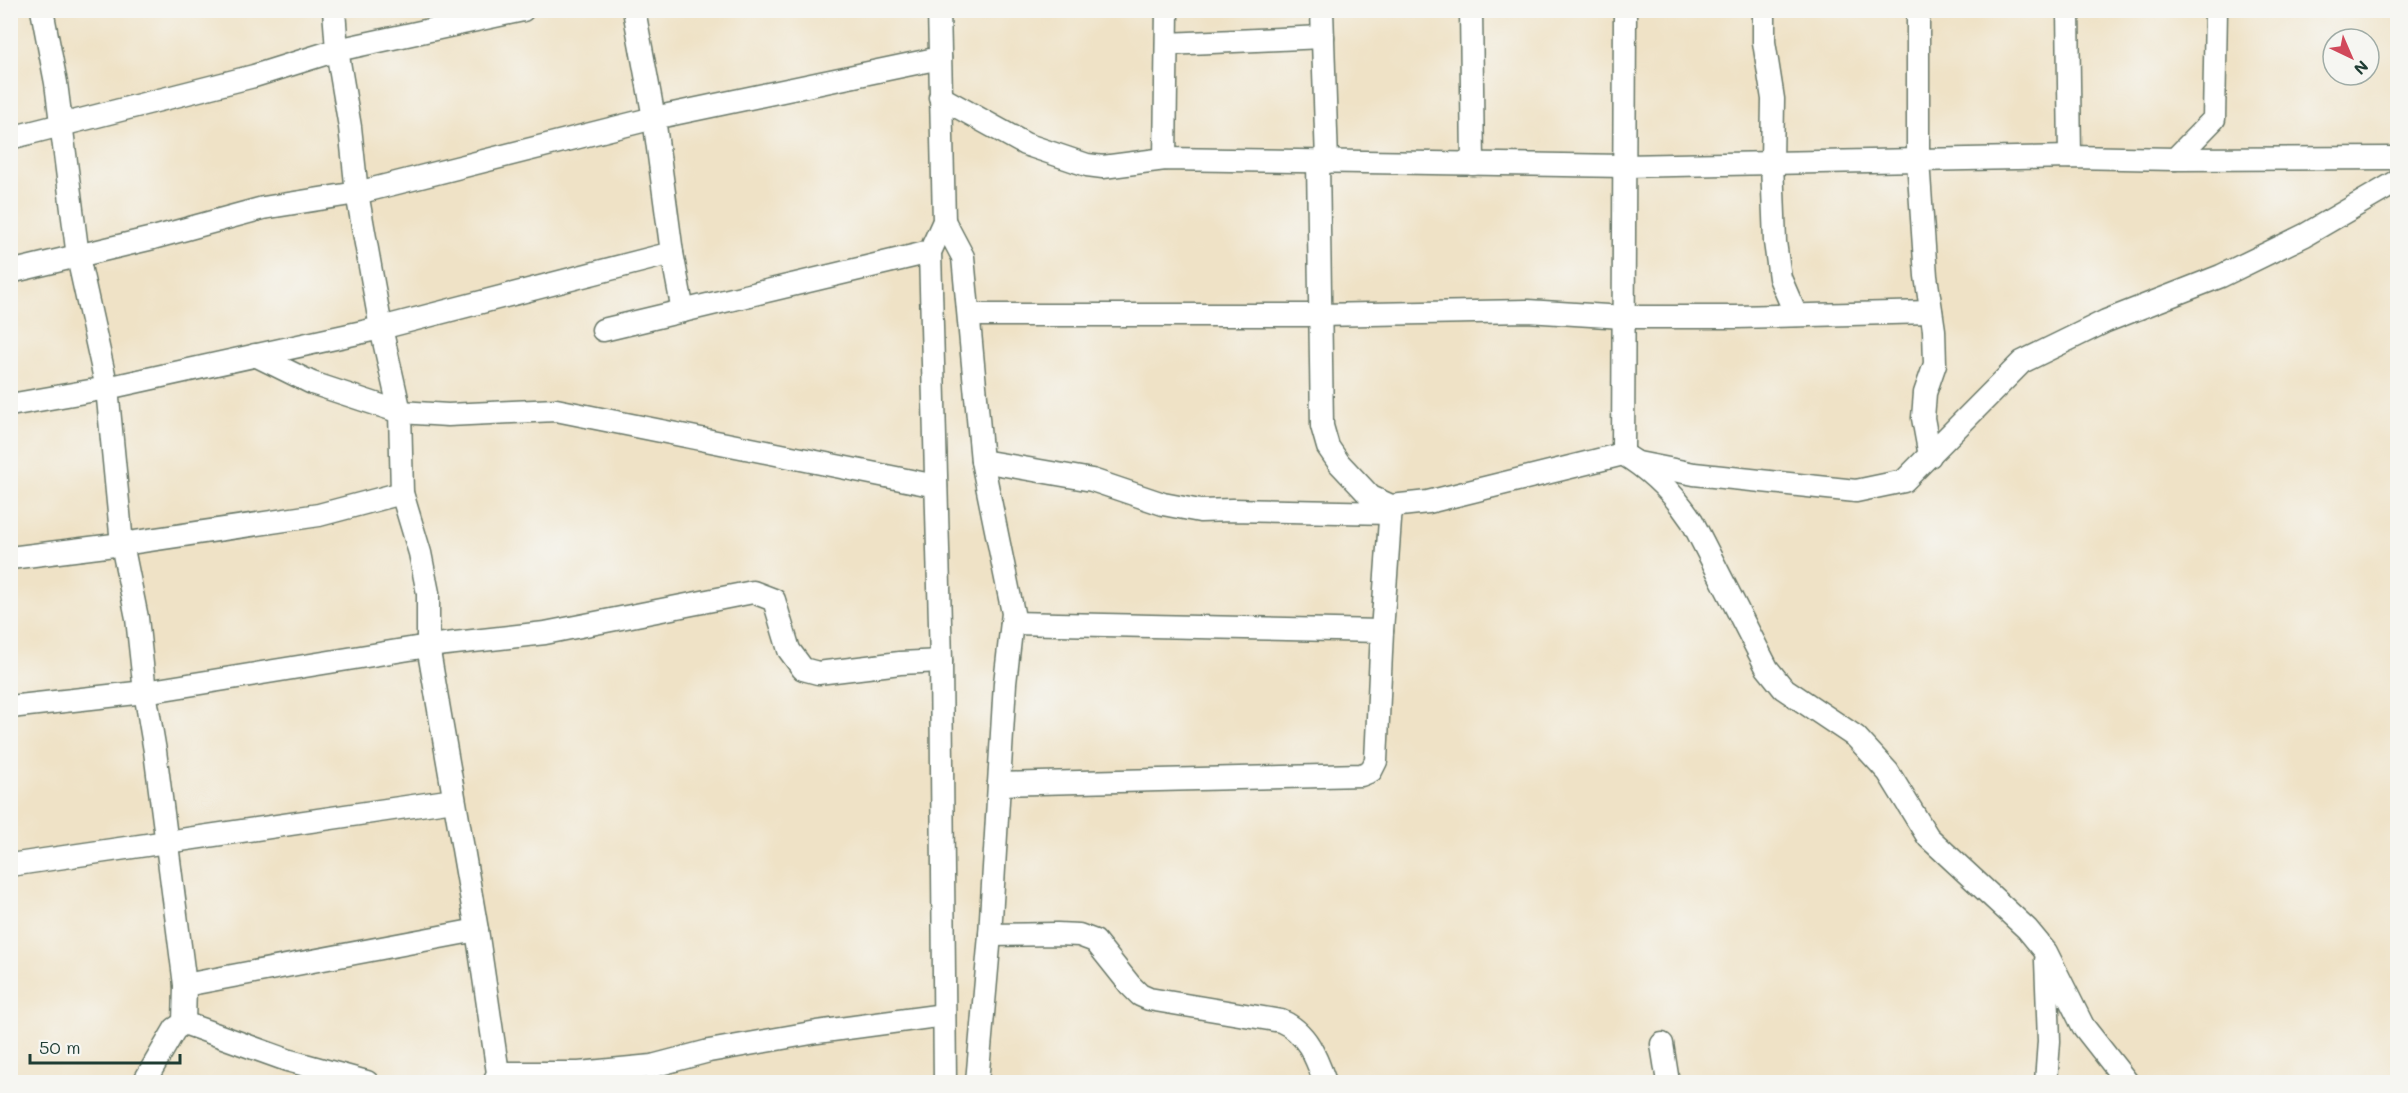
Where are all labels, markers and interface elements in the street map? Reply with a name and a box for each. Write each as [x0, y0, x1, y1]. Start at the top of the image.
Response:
north arrow [2321, 27, 2381, 87]
text: N [2350, 56, 2373, 80]
scale bar [30, 1027, 180, 1065]
text: 50 m [39, 1035, 81, 1059]

